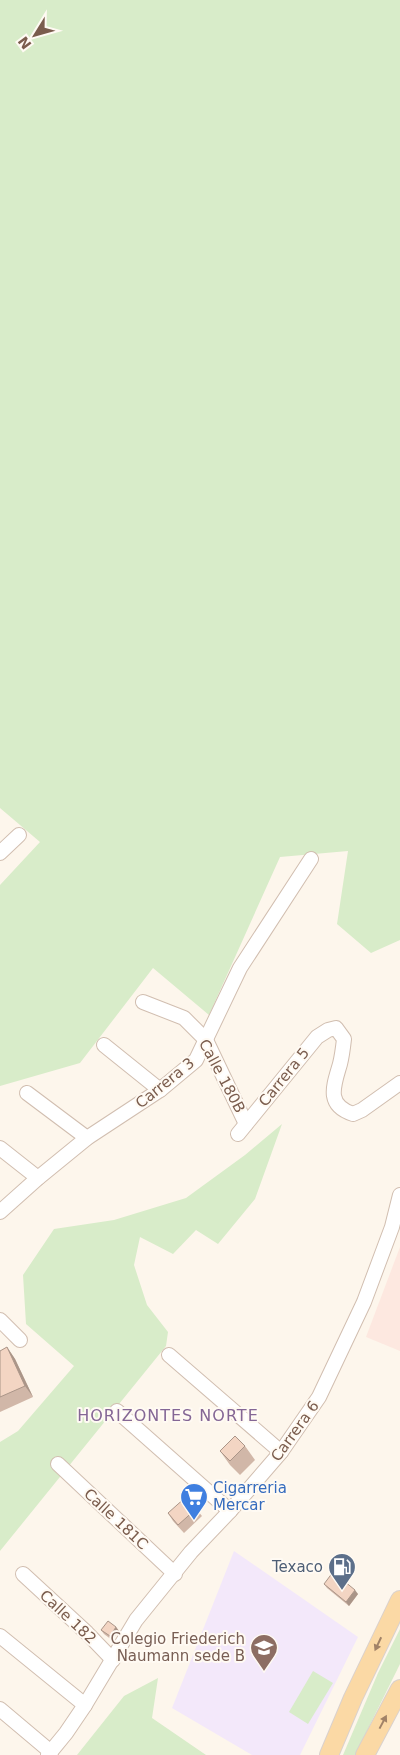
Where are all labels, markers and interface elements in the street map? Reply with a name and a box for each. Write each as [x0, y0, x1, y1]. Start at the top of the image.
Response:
north arrow [10, 10, 60, 60]
text: N [15, 33, 35, 52]
street label: Calle 180B [195, 1036, 249, 1116]
street label: Carrera 5 [255, 1044, 313, 1110]
street label: Carrera 3 [132, 1054, 198, 1112]
street label: Carrera 6 [267, 1397, 323, 1465]
district label: HORIZONTES NORTE [77, 1406, 259, 1425]
place label: Cigarreria Mercar [213, 1479, 287, 1514]
supermarket icon: Cigarreria Mercar [179, 1482, 209, 1521]
street label: Calle 181C [80, 1485, 152, 1553]
fuel station icon: Texaco [327, 1552, 357, 1591]
place label: Texaco [271, 1558, 323, 1576]
street label: Calle 182 [36, 1586, 100, 1648]
place label: Colegio Friederich Naumann sede B [110, 1630, 245, 1665]
school or university icon: Colegio Friederich Naumann sede B [249, 1633, 279, 1672]
one-way arrow [374, 1637, 382, 1651]
one-way arrow [378, 1715, 387, 1729]

